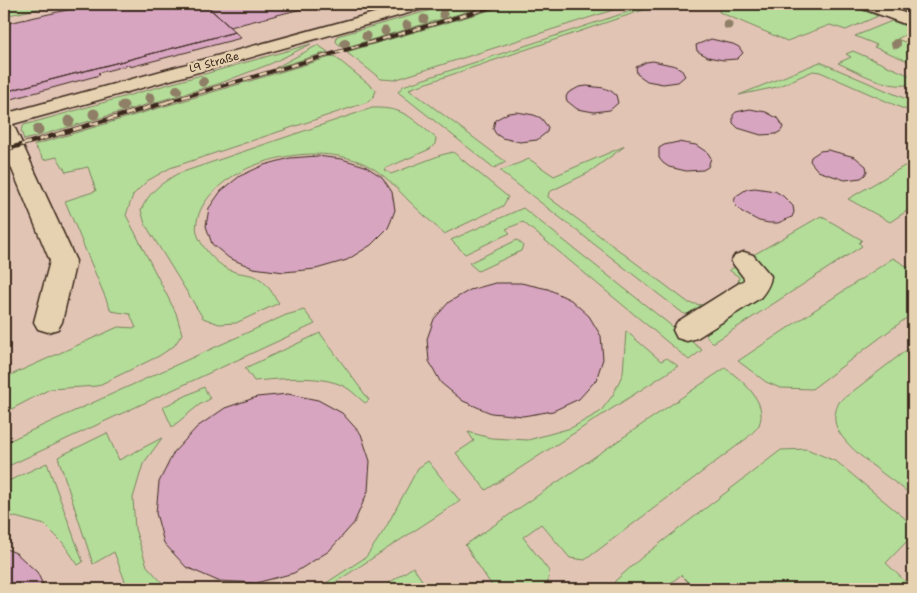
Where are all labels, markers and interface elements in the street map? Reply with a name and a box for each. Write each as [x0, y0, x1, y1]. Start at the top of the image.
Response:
street label: L9 Straße [188, 49, 241, 76]

